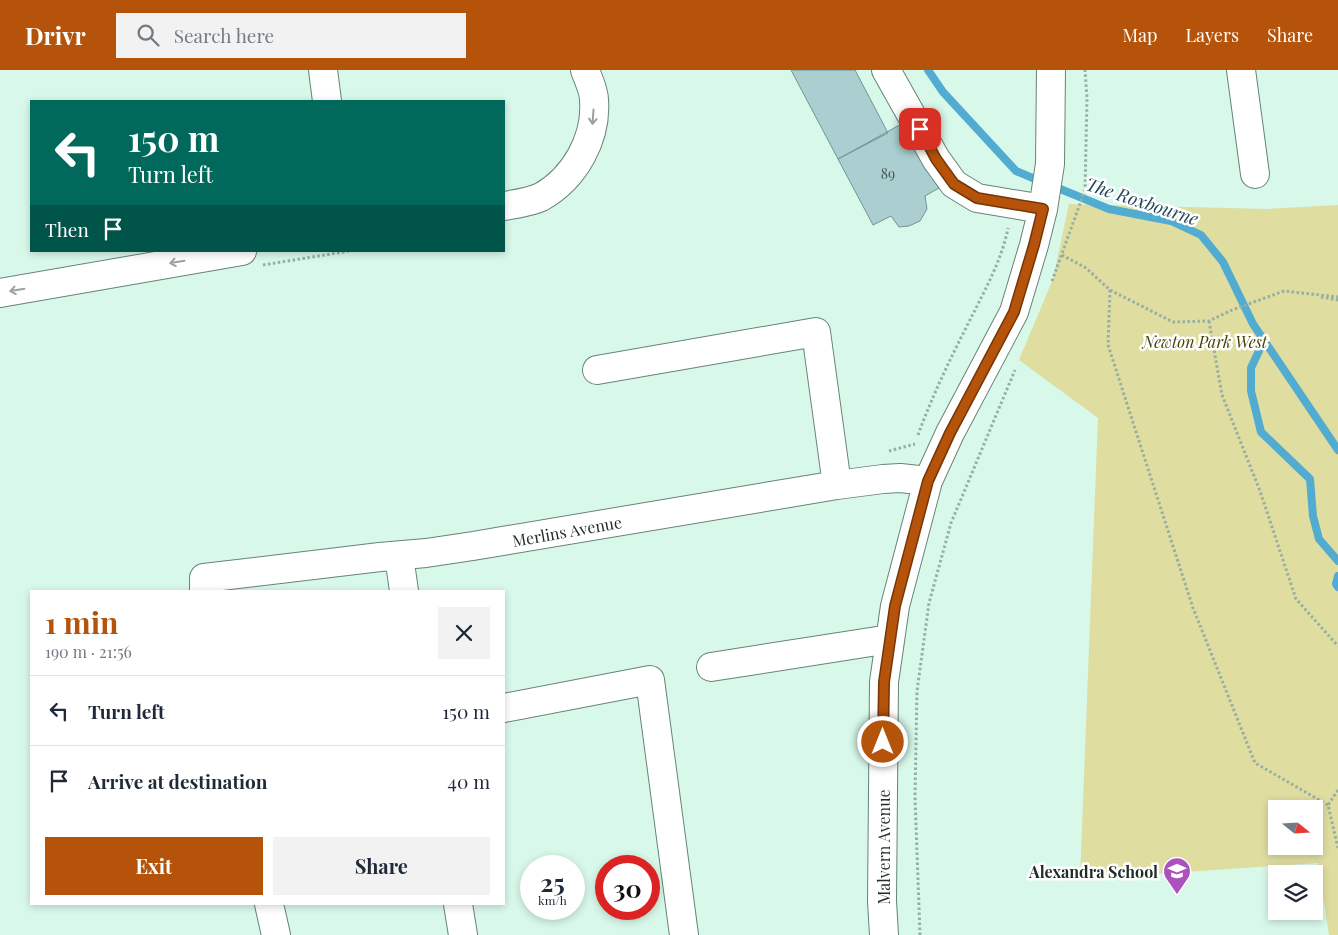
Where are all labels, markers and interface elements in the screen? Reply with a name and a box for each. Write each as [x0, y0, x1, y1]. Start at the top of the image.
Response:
search box [116, 13, 466, 58]
text: Drivr [25, 19, 86, 51]
icon: search [134, 21, 162, 49]
text: Search here [174, 22, 274, 48]
text: Map [1122, 23, 1157, 47]
text: Layers [1185, 23, 1239, 47]
text: Share [1267, 23, 1313, 47]
pin [899, 108, 941, 150]
one-way arrow [589, 109, 598, 125]
text: 150 m [128, 114, 219, 161]
icon: arrive [906, 115, 934, 143]
icon: left [45, 120, 110, 185]
text: Turn left [128, 159, 213, 189]
house number: 89 [881, 164, 895, 183]
water label: The Roxbourne [1083, 172, 1202, 231]
icon: arrive [99, 215, 127, 243]
text: Then [45, 216, 89, 242]
one-way arrow [169, 258, 185, 268]
one-way arrow [9, 286, 25, 296]
park label: Newton Park West [1141, 331, 1268, 352]
street label: Merlins Avenue [511, 511, 623, 551]
text: 1 min [45, 602, 119, 642]
button: close [438, 607, 490, 659]
text: 190 m · 21:56 [45, 641, 132, 662]
icon: left [45, 697, 73, 725]
text: Turn left [88, 698, 165, 724]
text: 150 m [442, 698, 490, 724]
position arrow [856, 715, 908, 767]
icon: arrive [45, 767, 73, 795]
text: Arrive at destination [88, 768, 268, 794]
text: 40 m [448, 768, 490, 794]
street label: Malvern Avenue [873, 789, 894, 905]
north arrow [1268, 800, 1322, 855]
map controls [1268, 800, 1323, 920]
button: Exit [45, 837, 263, 895]
button: Share [273, 837, 490, 895]
speed limit sign: 30 [595, 855, 660, 920]
school or university icon: Alexandra School [1162, 856, 1192, 895]
place label: Alexandra School [1028, 861, 1158, 882]
text: 25 [540, 865, 565, 898]
button: layers [1268, 865, 1323, 920]
text: km/h [538, 892, 567, 908]

